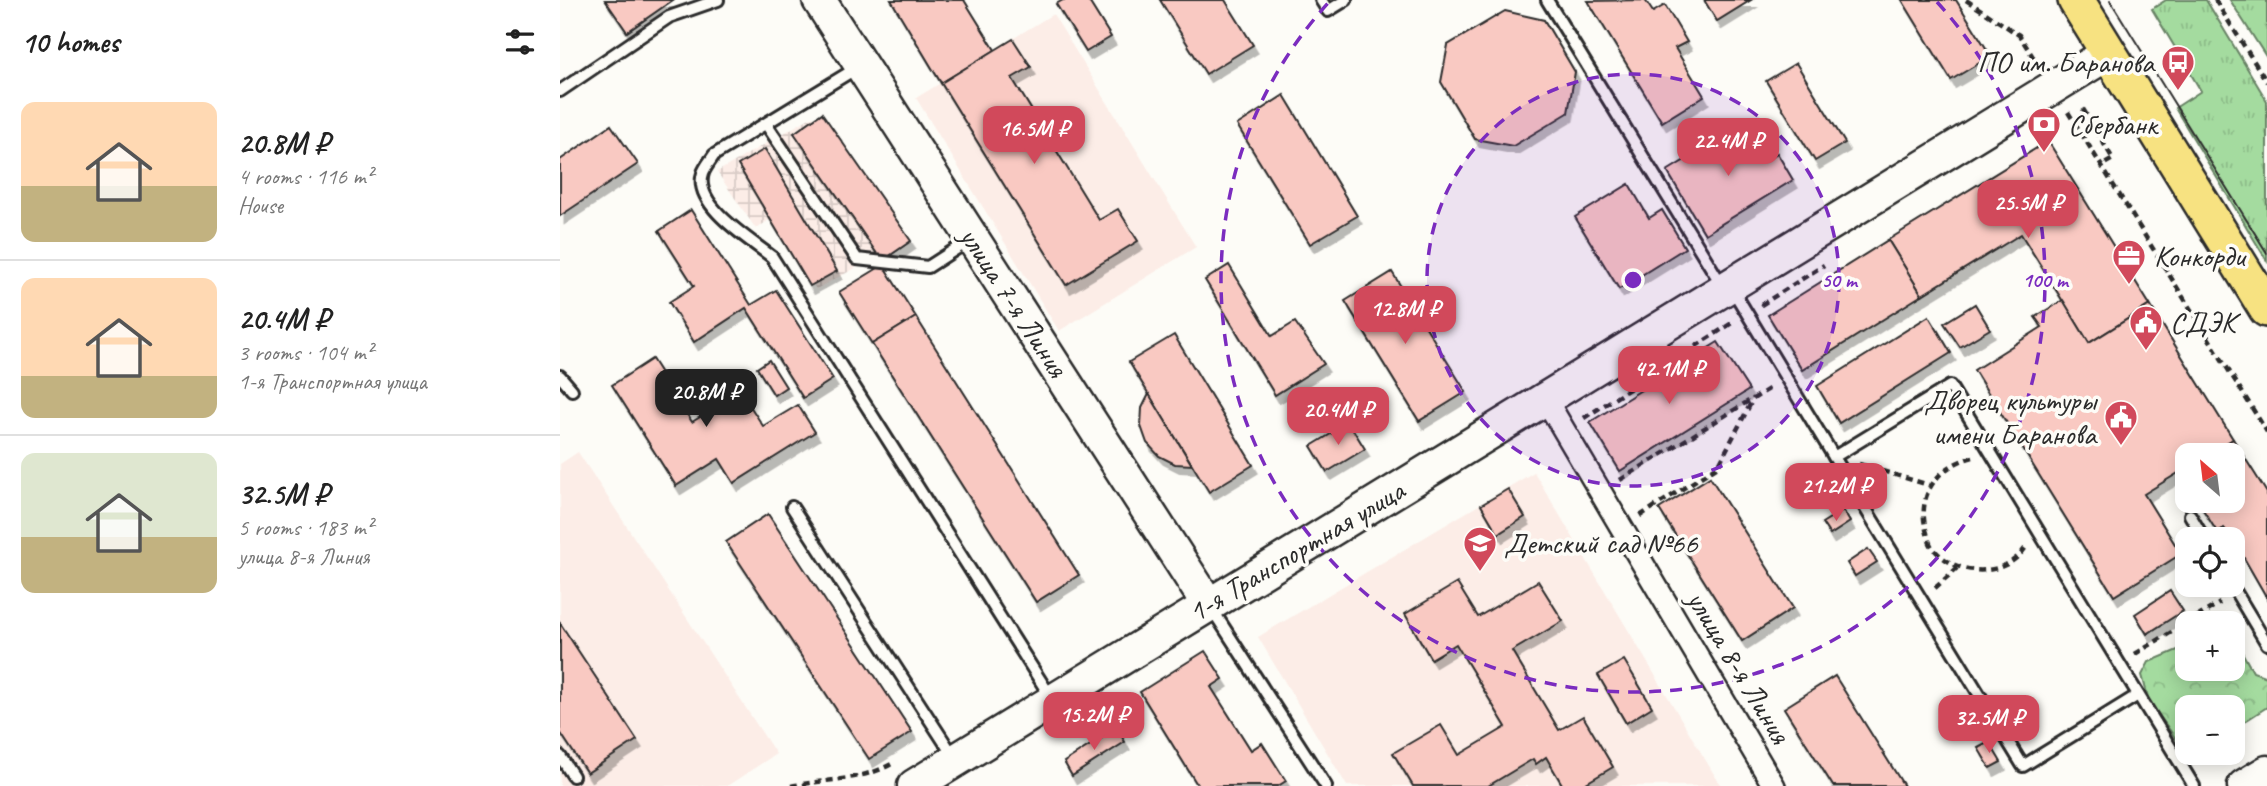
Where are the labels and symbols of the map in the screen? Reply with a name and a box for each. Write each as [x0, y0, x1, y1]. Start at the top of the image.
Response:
place label: ПО им. Баранова [1977, 43, 2156, 81]
bus stop icon: ПО им. Баранова [2159, 43, 2197, 92]
bank icon: Сбербанк [2025, 105, 2063, 154]
place label: Сбербанк [2068, 105, 2159, 143]
pin: 16.5M ₽ [969, 106, 1099, 166]
pin: 22.4M ₽ [1663, 118, 1793, 178]
pin: 25.5M ₽ [1963, 180, 2093, 240]
street label: улица 7-я Линия [950, 218, 1077, 385]
office icon: Конкорди [2110, 237, 2148, 286]
place label: Конкорди [2154, 237, 2247, 275]
text: 50 m [1821, 267, 1859, 293]
text: 100 m [2022, 267, 2070, 293]
centre of rings [1621, 268, 1645, 292]
pin: 12.8M ₽ [1340, 286, 1470, 346]
public building icon: СДЭК [2127, 303, 2165, 352]
place label: СДЭК [2170, 303, 2242, 341]
pin: 42.1M ₽ [1604, 346, 1734, 406]
pin: 20.8M ₽ [641, 370, 771, 429]
place label: Дворец культуры имени Баранова [1924, 381, 2098, 453]
pin: 20.4M ₽ [1273, 388, 1403, 447]
public building icon: Дворец культуры имени Баранова [2102, 398, 2140, 447]
north arrow [2175, 443, 2245, 513]
pin: 21.2M ₽ [1771, 463, 1901, 523]
street label: 1-я Транспортная улица [1181, 470, 1413, 631]
school or university icon: Детский сад №66 [1461, 524, 1499, 573]
place label: Детский сад №66 [1504, 524, 1699, 562]
street label: улица 8-я Линия [1677, 582, 1800, 751]
pin: 15.2M ₽ [1029, 692, 1159, 752]
pin: 32.5M ₽ [1924, 696, 2054, 755]

